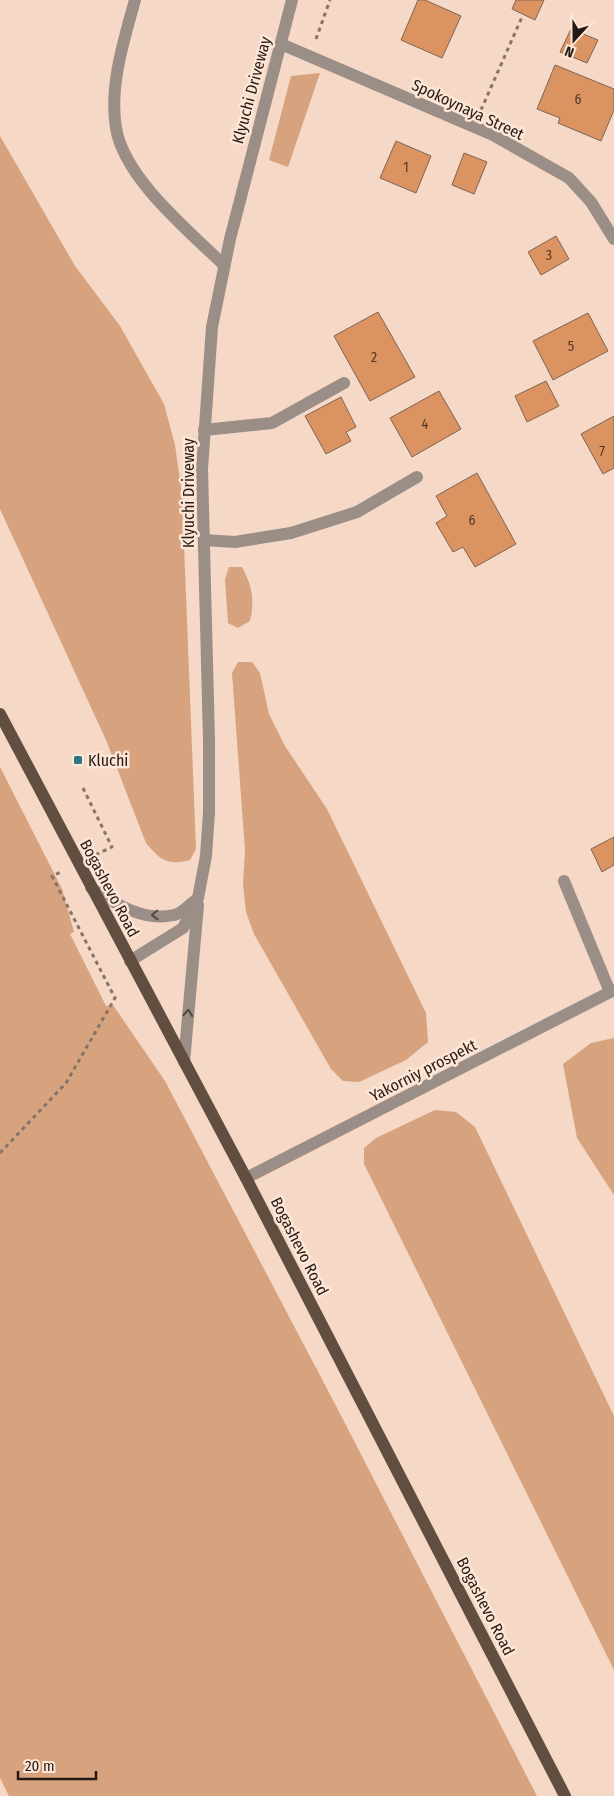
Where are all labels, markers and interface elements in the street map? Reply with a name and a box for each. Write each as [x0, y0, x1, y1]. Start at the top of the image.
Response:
north arrow [549, 15, 599, 65]
street label: Klyuchi Driveway [228, 34, 275, 146]
text: N [563, 42, 576, 61]
street label: Spokoynaya Street [409, 75, 528, 144]
house number: 6 [575, 91, 582, 108]
house number: 1 [403, 159, 409, 176]
house number: 3 [546, 247, 552, 264]
house number: 5 [568, 338, 574, 355]
house number: 2 [371, 349, 377, 366]
house number: 4 [422, 416, 429, 433]
street label: Klyuchi Driveway [179, 437, 198, 548]
house number: 7 [599, 443, 605, 460]
house number: 6 [469, 512, 476, 529]
place label: Kluchi [88, 751, 128, 770]
marker: Kluchi [72, 754, 84, 766]
street label: Bogashevo Road [76, 836, 143, 940]
one-way arrow [151, 910, 158, 920]
one-way arrow [182, 1009, 193, 1017]
street label: Yakorniy prospekt [367, 1035, 480, 1106]
street label: Bogashevo Road [267, 1194, 332, 1298]
street label: Bogashevo Road [453, 1554, 518, 1658]
scale bar [18, 1748, 95, 1780]
text: 20 m [25, 1757, 55, 1775]

